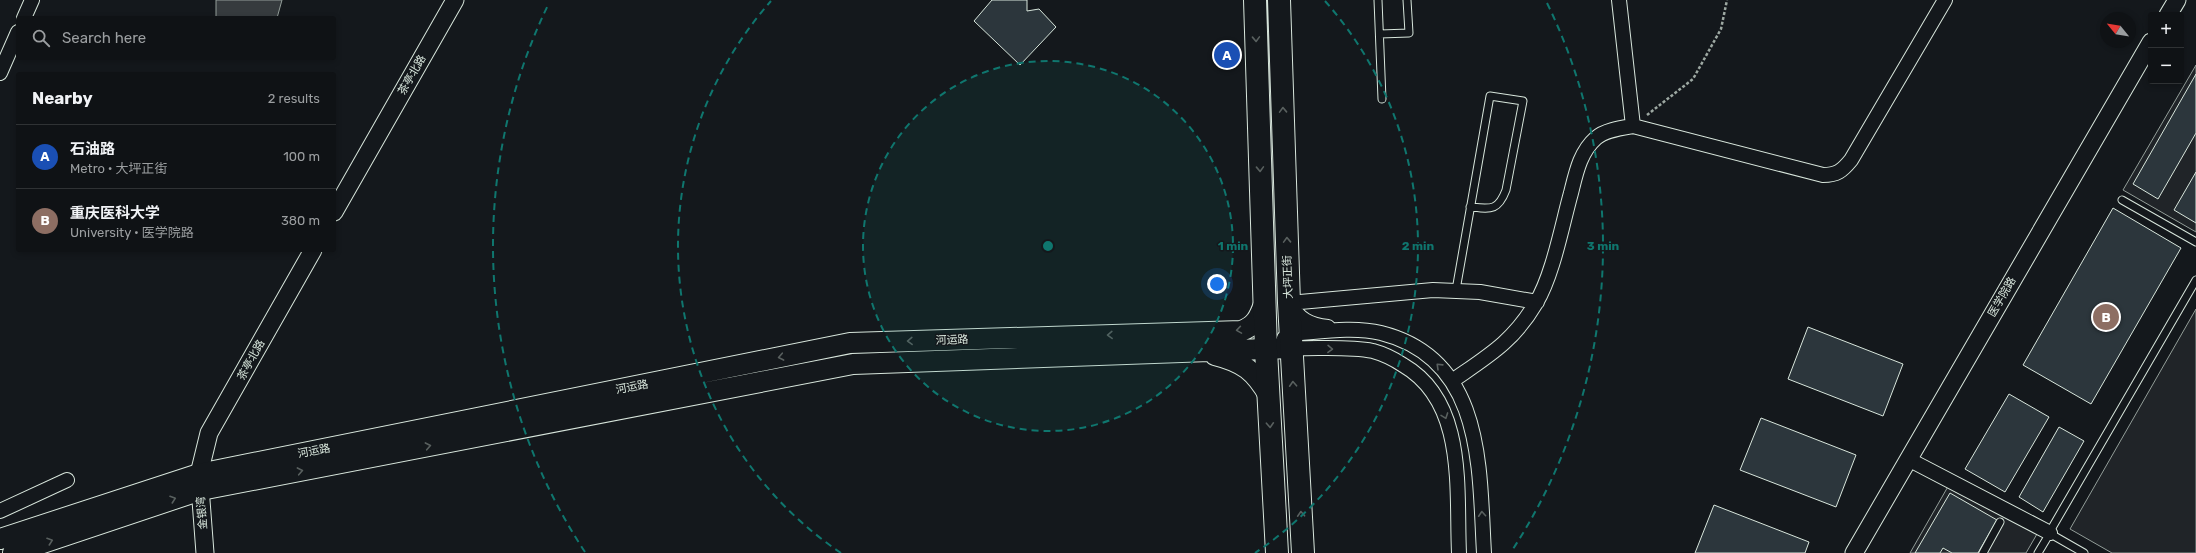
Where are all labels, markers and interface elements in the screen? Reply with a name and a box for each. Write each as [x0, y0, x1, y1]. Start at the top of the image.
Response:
north arrow [2100, 12, 2136, 48]
map controls [2148, 12, 2184, 84]
button: + [2148, 12, 2184, 48]
search box [16, 16, 336, 60]
icon: search [30, 27, 52, 49]
text: Search here [62, 29, 146, 47]
one-way arrow [1252, 36, 1260, 42]
pin: A [1214, 40, 1240, 70]
button: − [2148, 48, 2184, 84]
street label: 茶亭北路 [395, 53, 429, 97]
text: Nearby [32, 88, 93, 108]
text: 2 results [268, 91, 320, 106]
one-way arrow [1279, 107, 1287, 113]
text: 石油路 [70, 140, 115, 158]
text: A [40, 149, 50, 164]
text: 100 m [283, 149, 320, 164]
text: Metro · 大坪正街 [70, 161, 168, 176]
one-way arrow [1256, 166, 1264, 172]
text: 重庆医科大学 [70, 204, 160, 222]
text: B [40, 213, 50, 228]
text: 380 m [281, 213, 320, 228]
text: University · 医学院路 [70, 225, 194, 240]
one-way arrow [1283, 237, 1291, 243]
centre of rings [1041, 239, 1055, 253]
text: 1 min [1218, 239, 1249, 253]
text: 2 min [1402, 239, 1435, 253]
text: 3 min [1587, 239, 1620, 253]
street label: 大坪正街 [1281, 255, 1295, 299]
your location [1207, 274, 1227, 294]
street label: 医学院路 [1985, 275, 2019, 319]
pin: B [2093, 302, 2119, 332]
one-way arrow [1236, 325, 1243, 334]
one-way arrow [1107, 331, 1113, 339]
street label: 河运路 [935, 333, 969, 347]
one-way arrow [907, 337, 913, 345]
street label: 茶亭北路 [235, 338, 267, 382]
one-way arrow [1327, 345, 1333, 353]
one-way arrow [778, 352, 784, 360]
one-way arrow [1436, 363, 1444, 371]
street label: 河运路 [615, 377, 649, 397]
one-way arrow [1289, 381, 1298, 387]
one-way arrow [1440, 413, 1449, 420]
one-way arrow [1266, 422, 1274, 428]
street label: 河运路 [297, 441, 331, 461]
one-way arrow [425, 442, 431, 451]
one-way arrow [297, 467, 303, 475]
one-way arrow [170, 495, 177, 504]
street label: 金银湾 [194, 496, 210, 530]
one-way arrow [1296, 511, 1305, 517]
one-way arrow [1478, 511, 1486, 517]
one-way arrow [47, 537, 54, 545]

